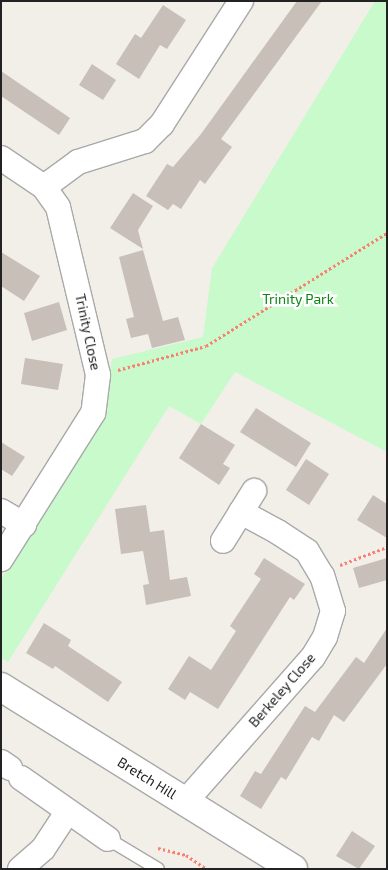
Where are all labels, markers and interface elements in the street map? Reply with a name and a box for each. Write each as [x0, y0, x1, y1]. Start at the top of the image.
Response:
park label: Trinity Park [262, 291, 334, 307]
street label: Trinity Close [72, 292, 104, 372]
street label: Berkeley Close [245, 649, 319, 731]
street label: Bretch Hill [114, 753, 180, 803]

